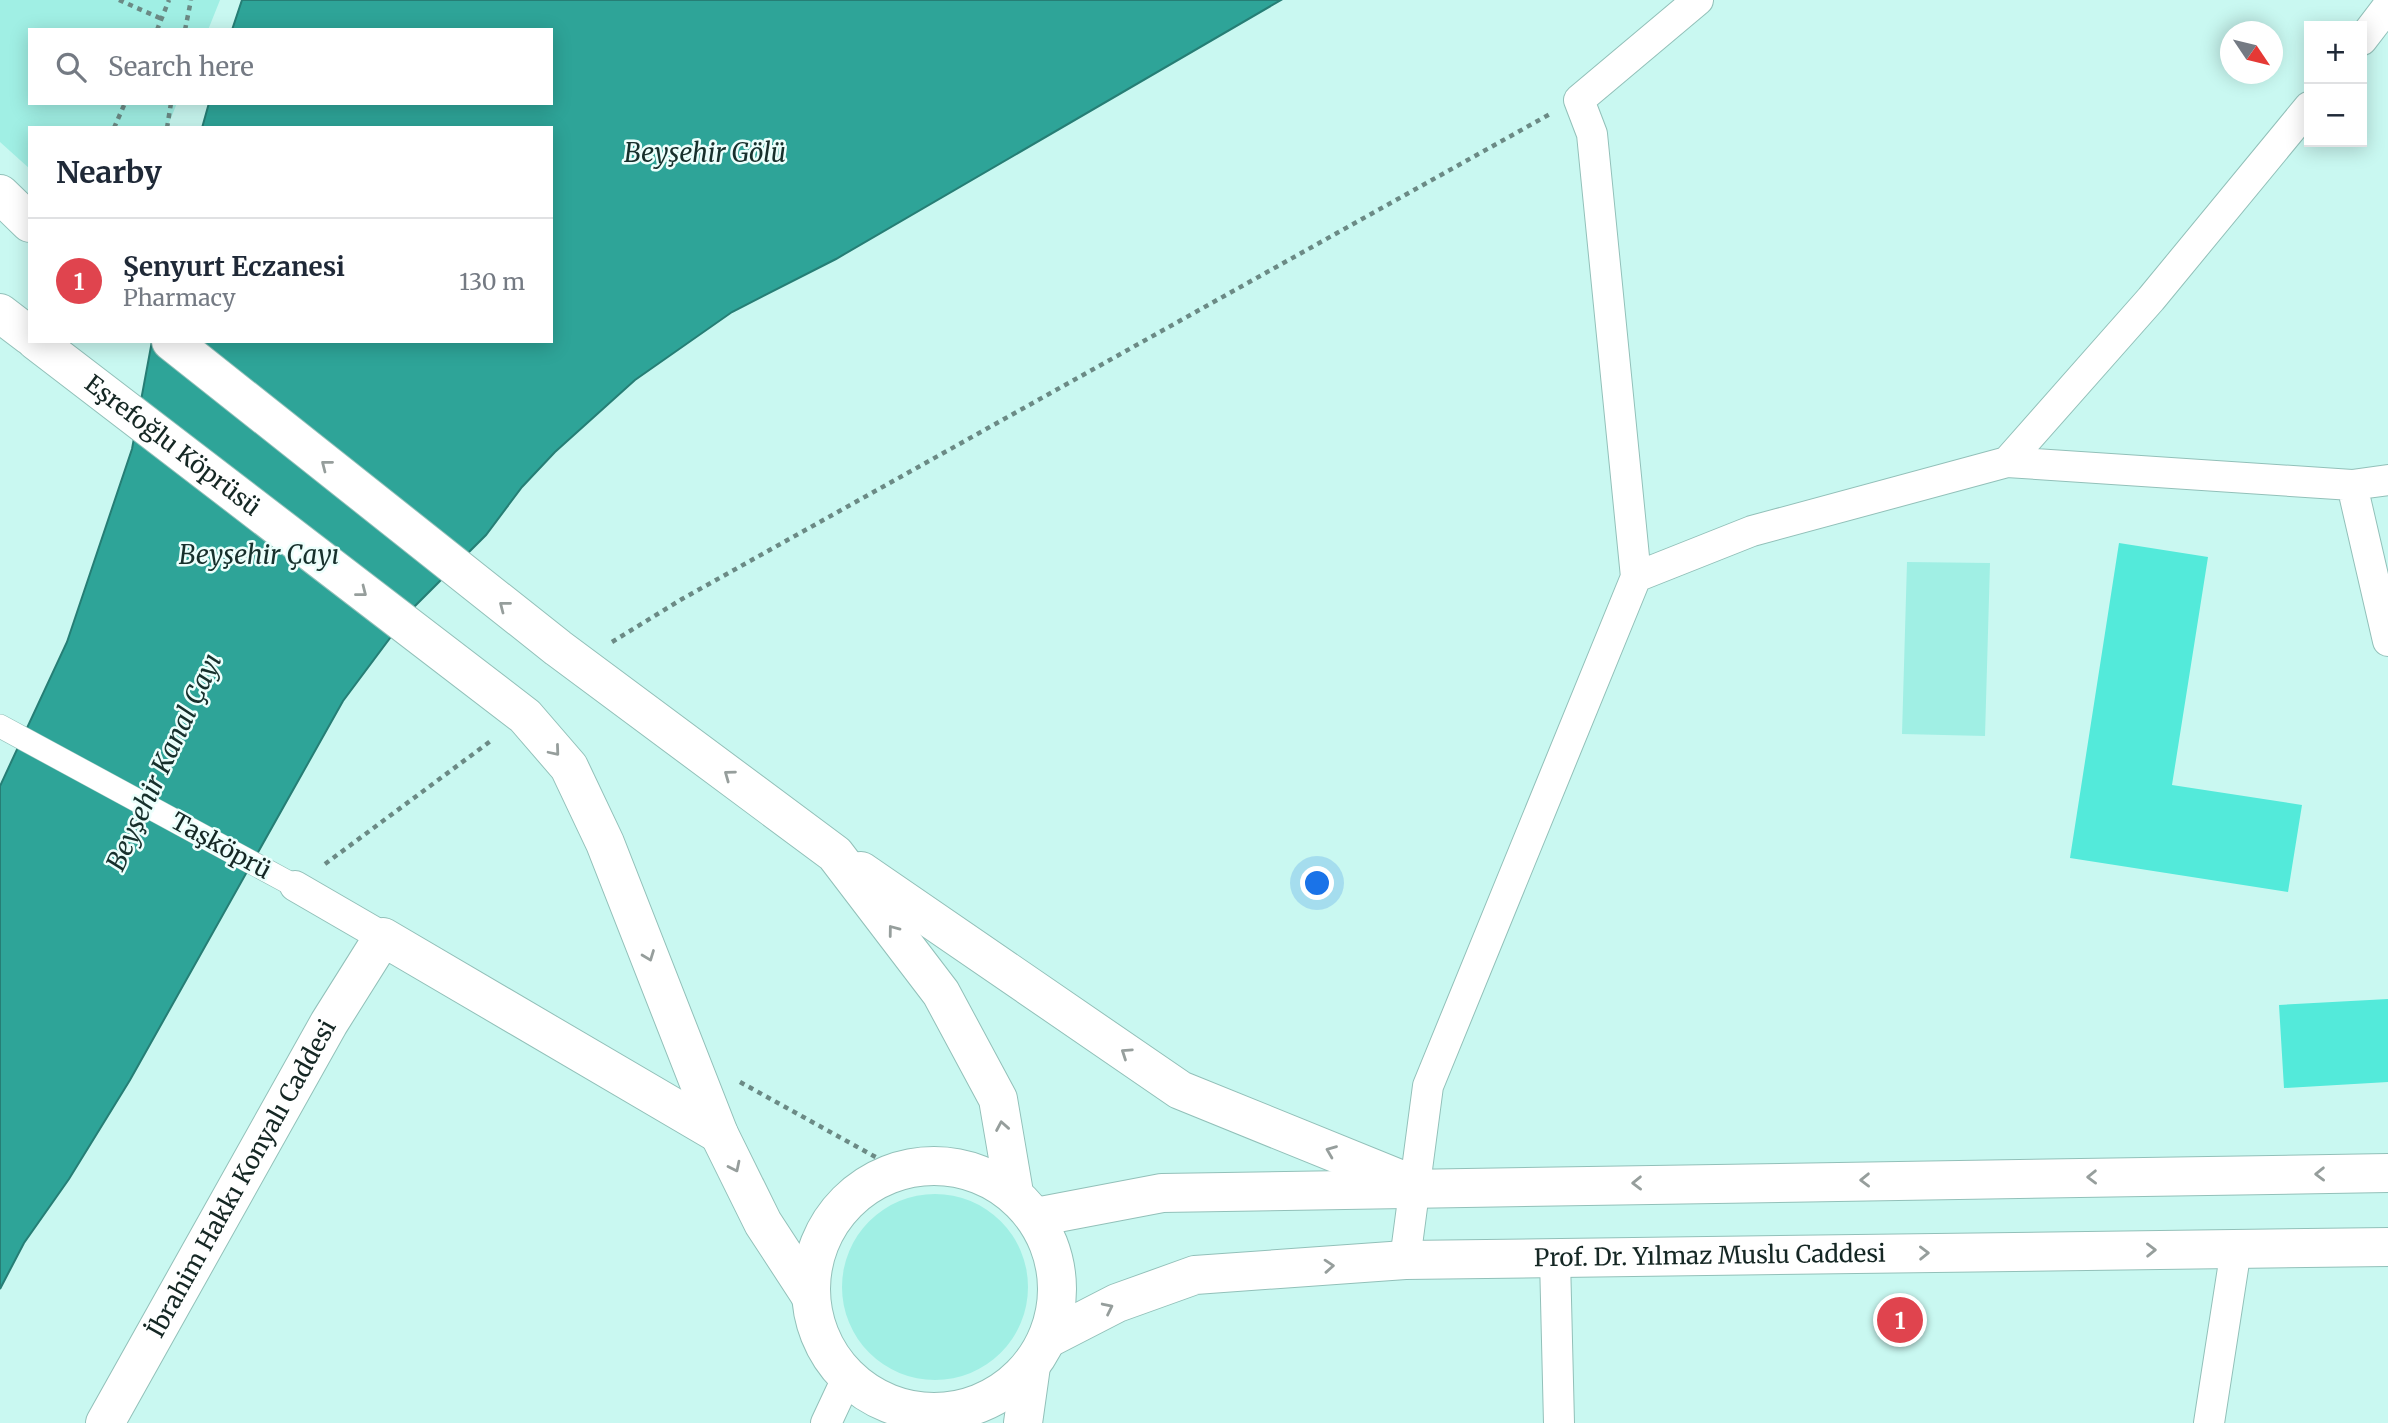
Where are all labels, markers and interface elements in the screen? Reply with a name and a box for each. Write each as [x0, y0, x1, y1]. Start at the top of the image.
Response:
north arrow [2220, 21, 2283, 84]
map controls [2304, 21, 2367, 147]
button: + [2304, 21, 2367, 84]
search box [28, 28, 553, 105]
icon: search [52, 48, 90, 86]
text: Search here [108, 50, 254, 83]
button: − [2304, 84, 2367, 147]
water label: Beyşehir Gölü [624, 136, 786, 169]
text: Nearby [56, 153, 162, 191]
text: Şenyurt Eczanesi [123, 250, 345, 283]
text: 1 [74, 267, 84, 296]
text: 130 m [459, 267, 525, 296]
text: Pharmacy [123, 283, 236, 312]
street label: Eşrefoğlu Köprüsü [79, 368, 267, 523]
one-way arrow [322, 460, 334, 473]
water label: Beyşehir Çayı [179, 538, 339, 571]
one-way arrow [355, 583, 367, 596]
one-way arrow [500, 602, 513, 614]
water label: Beyşehir Kanal Çayı [99, 648, 228, 876]
one-way arrow [547, 742, 559, 755]
one-way arrow [724, 771, 737, 783]
street label: Taşköprü [166, 805, 277, 886]
your location [1300, 866, 1334, 900]
one-way arrow [888, 925, 901, 937]
one-way arrow [641, 950, 655, 962]
street label: İbrahim Hakkı Konyalı Caddesi [140, 1014, 343, 1343]
one-way arrow [1121, 1048, 1134, 1061]
one-way arrow [995, 1120, 1010, 1132]
one-way arrow [1325, 1146, 1337, 1160]
one-way arrow [727, 1160, 741, 1172]
one-way arrow [2314, 1166, 2325, 1182]
one-way arrow [2087, 1169, 2097, 1185]
one-way arrow [1859, 1172, 1870, 1188]
one-way arrow [1632, 1175, 1642, 1191]
street label: Prof. Dr. Yılmaz Muslu Caddesi [1534, 1238, 1886, 1273]
one-way arrow [2147, 1242, 2157, 1258]
one-way arrow [1919, 1246, 1930, 1261]
one-way arrow [1324, 1258, 1335, 1273]
pin: 1 [1877, 1294, 1923, 1346]
one-way arrow [1101, 1302, 1113, 1316]

